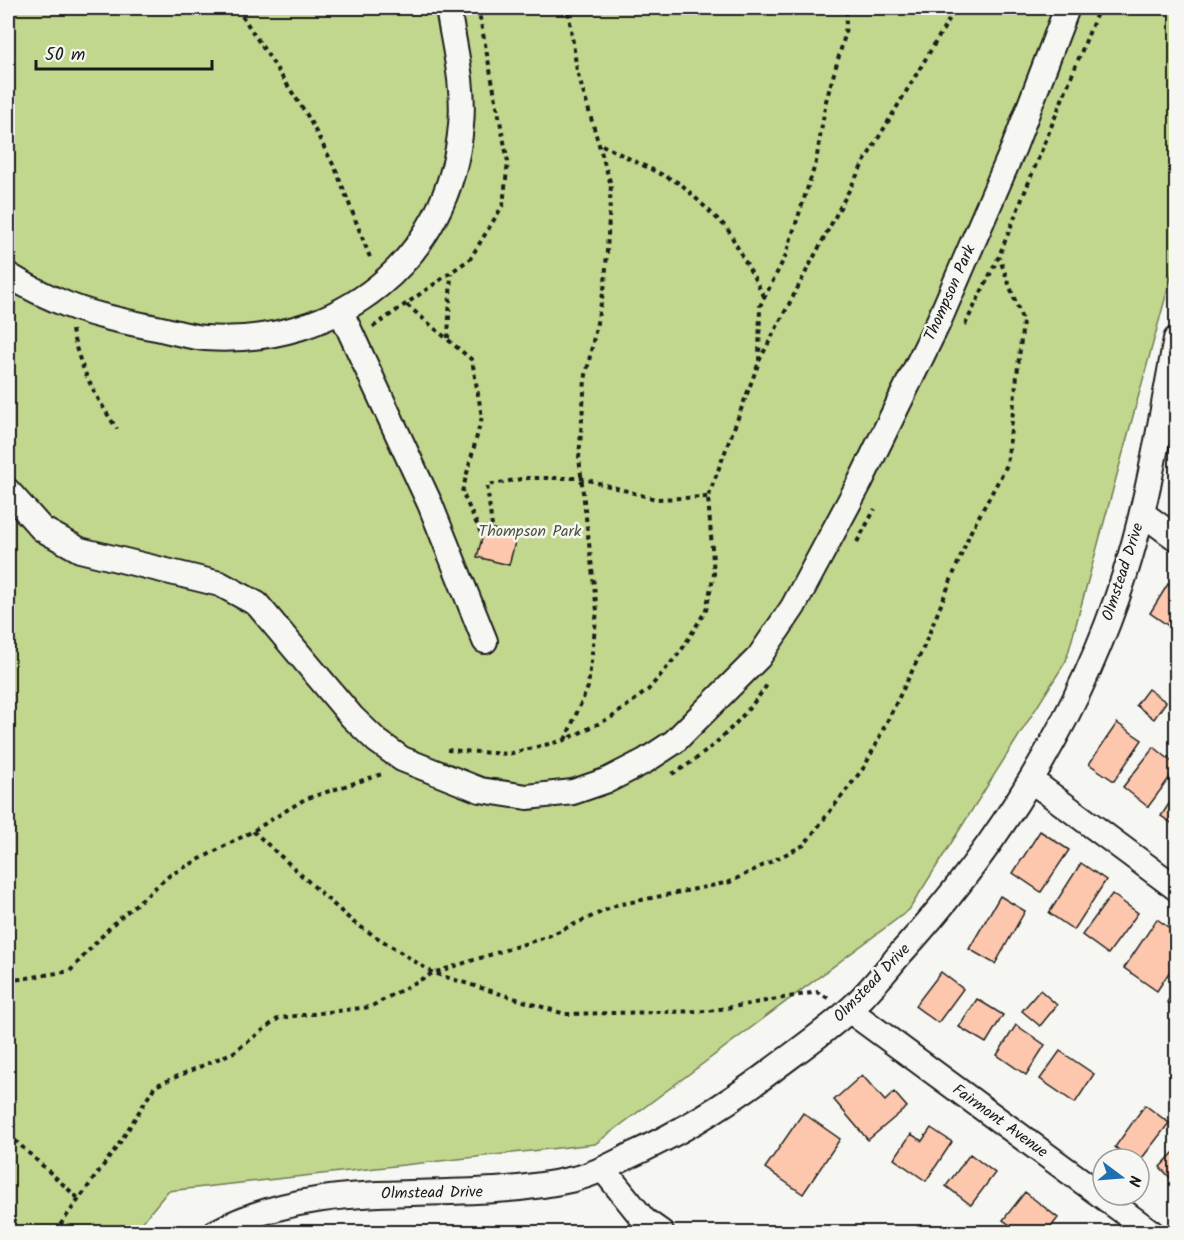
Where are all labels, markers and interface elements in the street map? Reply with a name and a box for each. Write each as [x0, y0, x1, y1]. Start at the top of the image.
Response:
scale bar [36, 33, 212, 71]
text: 50 m [45, 41, 85, 70]
street label: Thompson Park [918, 241, 983, 345]
park label: Thompson Park [479, 519, 582, 544]
street label: Olmstead Drive [1095, 520, 1151, 624]
street label: Olmstead Drive [828, 938, 916, 1028]
street label: Fairmont Avenue [947, 1078, 1053, 1164]
north arrow [1091, 1147, 1151, 1207]
text: N [1121, 1172, 1147, 1189]
street label: Olmstead Drive [381, 1180, 483, 1206]

